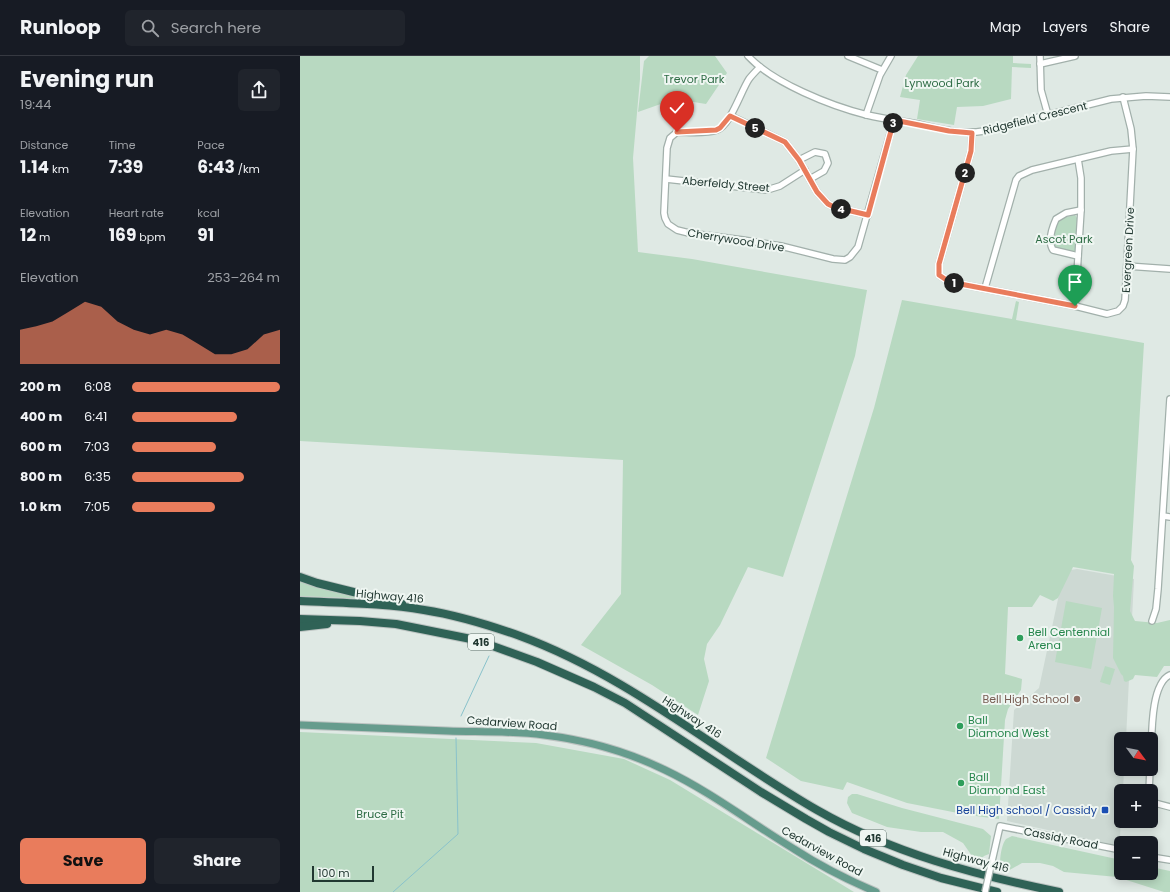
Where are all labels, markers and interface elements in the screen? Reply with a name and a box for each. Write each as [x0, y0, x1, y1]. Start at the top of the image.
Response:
search box [125, 10, 405, 46]
text: Runloop [20, 14, 101, 41]
icon: search [139, 17, 161, 39]
text: Search here [171, 17, 261, 38]
text: Map [990, 17, 1021, 37]
text: Layers [1043, 17, 1087, 37]
text: Share [1109, 17, 1150, 37]
text: Evening run [20, 64, 154, 95]
button: share [238, 69, 280, 111]
park label: Trevor Park [664, 71, 725, 87]
park label: Lynwood Park [904, 75, 980, 91]
pin [660, 91, 694, 132]
text: 19:44 [20, 95, 51, 114]
icon: check [666, 97, 688, 119]
street label: Ridgefield Crescent [981, 97, 1089, 139]
pin: 3 [883, 113, 903, 133]
text: 3 [890, 115, 896, 131]
pin: 5 [745, 118, 765, 138]
text: 5 [751, 120, 759, 136]
text: Distance [20, 137, 68, 153]
text: Time [109, 137, 135, 153]
text: Pace [197, 137, 225, 153]
text: 1.14 [20, 155, 49, 179]
text: 7:39 [109, 155, 143, 179]
text: 6:43 [197, 155, 235, 179]
text: km [49, 161, 69, 177]
text: /km [235, 161, 260, 177]
pin: 2 [955, 163, 975, 183]
text: 2 [962, 165, 968, 181]
street label: Aberfeldy Street [682, 172, 770, 196]
pin: 4 [831, 199, 851, 219]
text: 4 [837, 201, 845, 217]
text: Elevation [20, 205, 70, 221]
text: Heart rate [109, 205, 164, 221]
text: kcal [197, 205, 220, 221]
street label: Evergreen Drive [1118, 207, 1138, 293]
text: 12 [20, 223, 36, 247]
text: 169 [109, 223, 136, 247]
text: 91 [197, 223, 214, 247]
street label: Cherrywood Drive [686, 224, 786, 256]
text: m [36, 229, 50, 245]
text: bpm [136, 229, 165, 245]
park label: Ascot Park [1035, 231, 1093, 247]
pin [1058, 265, 1092, 306]
text: Elevation [20, 268, 79, 287]
text: 253–264 m [207, 268, 280, 287]
icon: arrive [1064, 271, 1086, 293]
pin: 1 [944, 273, 964, 293]
text: 1 [952, 275, 956, 291]
text: 200 m [20, 377, 61, 396]
text: 6:08 [84, 377, 111, 396]
text: 400 m [20, 407, 62, 426]
text: 6:41 [84, 407, 107, 426]
text: 600 m [20, 437, 62, 456]
text: 7:03 [84, 437, 110, 456]
text: 800 m [20, 467, 62, 486]
text: 6:35 [84, 467, 111, 486]
text: 1.0 km [20, 497, 62, 516]
text: 7:05 [84, 497, 110, 516]
street label: Highway 416 [356, 585, 424, 607]
place label: Bell Centennial Arena [1028, 624, 1110, 653]
marker: Bell Centennial Arena [1015, 633, 1025, 643]
road number: 416 [468, 634, 494, 650]
place label: Bell High School [982, 691, 1069, 707]
street label: Highway 416 [659, 692, 725, 742]
marker: Bell High School [1072, 694, 1082, 704]
street label: Cedarview Road [466, 712, 558, 734]
place label: Ball Diamond West [968, 712, 1049, 741]
marker: Ball Diamond West [955, 721, 965, 731]
north arrow [1114, 732, 1158, 776]
map controls [1114, 732, 1158, 880]
place label: Ball Diamond East [969, 769, 1046, 798]
marker: Ball Diamond East [956, 778, 966, 788]
button: + [1114, 784, 1158, 828]
place label: Bell High school / Cassidy [956, 802, 1098, 818]
marker: Bell High school / Cassidy [1100, 805, 1110, 815]
park label: Bruce Pit [356, 806, 404, 822]
street label: Cedarview Road [779, 822, 865, 880]
street label: Cassidy Road [1023, 823, 1099, 853]
road number: 416 [860, 830, 886, 846]
button: − [1114, 836, 1158, 880]
button: Save [20, 838, 146, 884]
button: Share [154, 838, 280, 884]
street label: Highway 416 [941, 843, 1011, 877]
scale bar [312, 864, 374, 883]
text: 100 m [318, 865, 350, 881]

